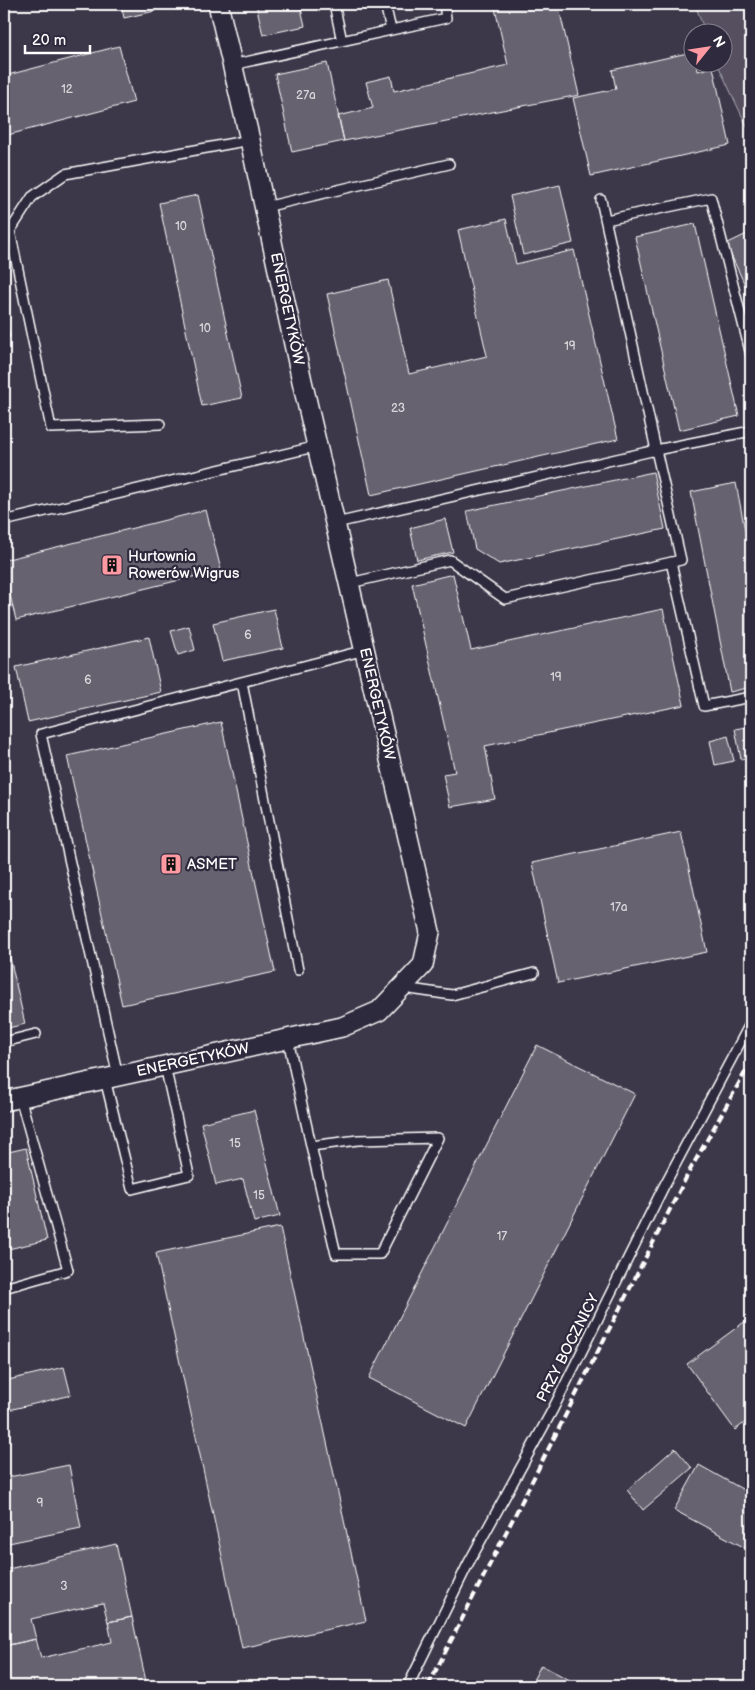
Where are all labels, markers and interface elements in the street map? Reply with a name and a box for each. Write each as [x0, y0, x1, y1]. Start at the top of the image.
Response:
scale bar [25, 22, 90, 54]
north arrow [682, 22, 732, 72]
text: 20 m [32, 31, 66, 50]
text: N [709, 33, 729, 51]
house number: 12 [61, 82, 73, 97]
house number: 27a [296, 88, 316, 103]
house number: 10 [175, 219, 187, 234]
street label: ENERGETYKÓW [266, 251, 308, 368]
house number: 10 [199, 321, 211, 336]
house number: 19 [564, 339, 576, 354]
house number: 23 [391, 401, 405, 416]
place label: Hurtownia Rowerów Wigrus [128, 547, 240, 583]
building icon: Hurtownia Rowerów Wigrus [100, 553, 124, 577]
house number: 6 [244, 628, 252, 643]
street label: ENERGETYKÓW [355, 646, 399, 763]
house number: 19 [550, 670, 562, 685]
house number: 6 [84, 673, 92, 688]
building icon: ASMET [159, 852, 183, 876]
place label: ASMET [187, 855, 237, 874]
house number: 17a [610, 900, 628, 915]
street label: ENERGETYKÓW [135, 1039, 252, 1081]
house number: 15 [229, 1136, 241, 1151]
house number: 15 [253, 1188, 265, 1203]
house number: 17 [497, 1229, 507, 1244]
street label: PRZY BOCZNICY [533, 1291, 604, 1405]
house number: 9 [37, 1496, 44, 1511]
house number: 3 [60, 1579, 68, 1594]

